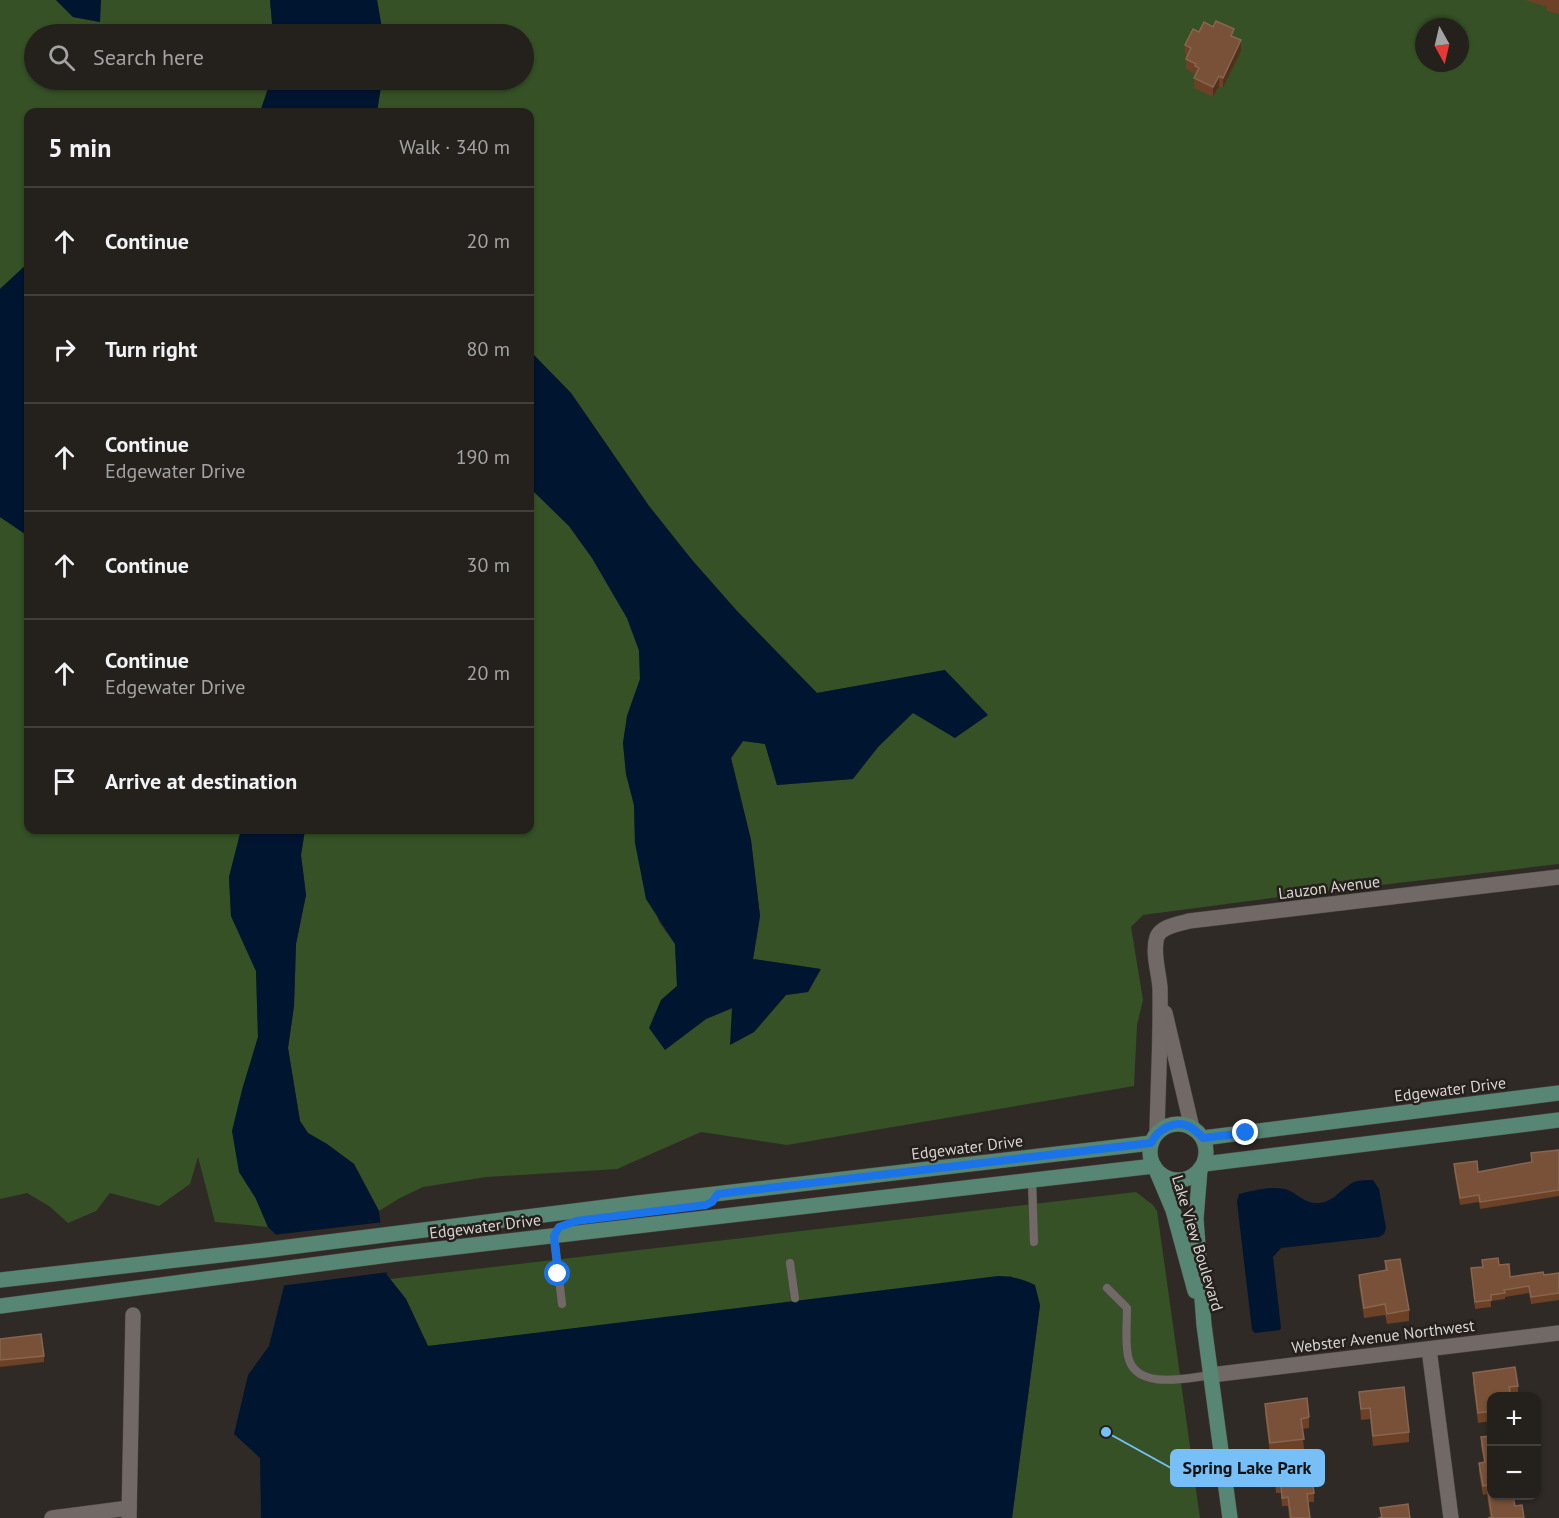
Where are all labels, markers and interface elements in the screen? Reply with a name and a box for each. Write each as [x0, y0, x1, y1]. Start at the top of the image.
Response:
north arrow [1415, 18, 1469, 72]
search box [24, 24, 534, 90]
icon: search [45, 41, 78, 74]
text: Search here [93, 43, 204, 71]
text: 5 min [48, 131, 111, 164]
text: Walk · 340 m [399, 134, 510, 160]
icon: ahead [48, 225, 81, 258]
text: Continue [105, 227, 189, 255]
text: 20 m [467, 228, 510, 254]
icon: right [48, 333, 81, 366]
text: Turn right [105, 335, 197, 363]
text: 80 m [467, 336, 510, 362]
text: Continue [105, 430, 189, 458]
icon: ahead [48, 441, 81, 474]
text: 190 m [456, 444, 510, 470]
text: Edgewater Drive [105, 458, 245, 484]
icon: ahead [48, 549, 81, 582]
text: Continue [105, 551, 189, 579]
text: 30 m [467, 552, 510, 578]
text: Continue [105, 646, 189, 674]
icon: ahead [48, 657, 81, 690]
text: 20 m [467, 660, 510, 686]
text: Edgewater Drive [105, 674, 245, 700]
icon: arrive [48, 765, 81, 798]
text: Arrive at destination [105, 767, 297, 795]
street label: Lauzon Avenue [1277, 871, 1381, 903]
street label: Edgewater Drive [1393, 1072, 1507, 1106]
route end [1232, 1119, 1258, 1145]
street label: Edgewater Drive [910, 1130, 1024, 1164]
street label: Lake View Boulevard [1168, 1173, 1228, 1313]
street label: Edgewater Drive [428, 1209, 542, 1243]
route start [544, 1260, 570, 1286]
street label: Webster Avenue Northwest [1290, 1315, 1476, 1357]
map controls [1487, 1392, 1541, 1500]
button: + [1487, 1392, 1541, 1446]
button: − [1487, 1446, 1541, 1500]
callout: Spring Lake Park [1171, 1450, 1324, 1486]
text: Spring Lake Park [1183, 1456, 1312, 1479]

